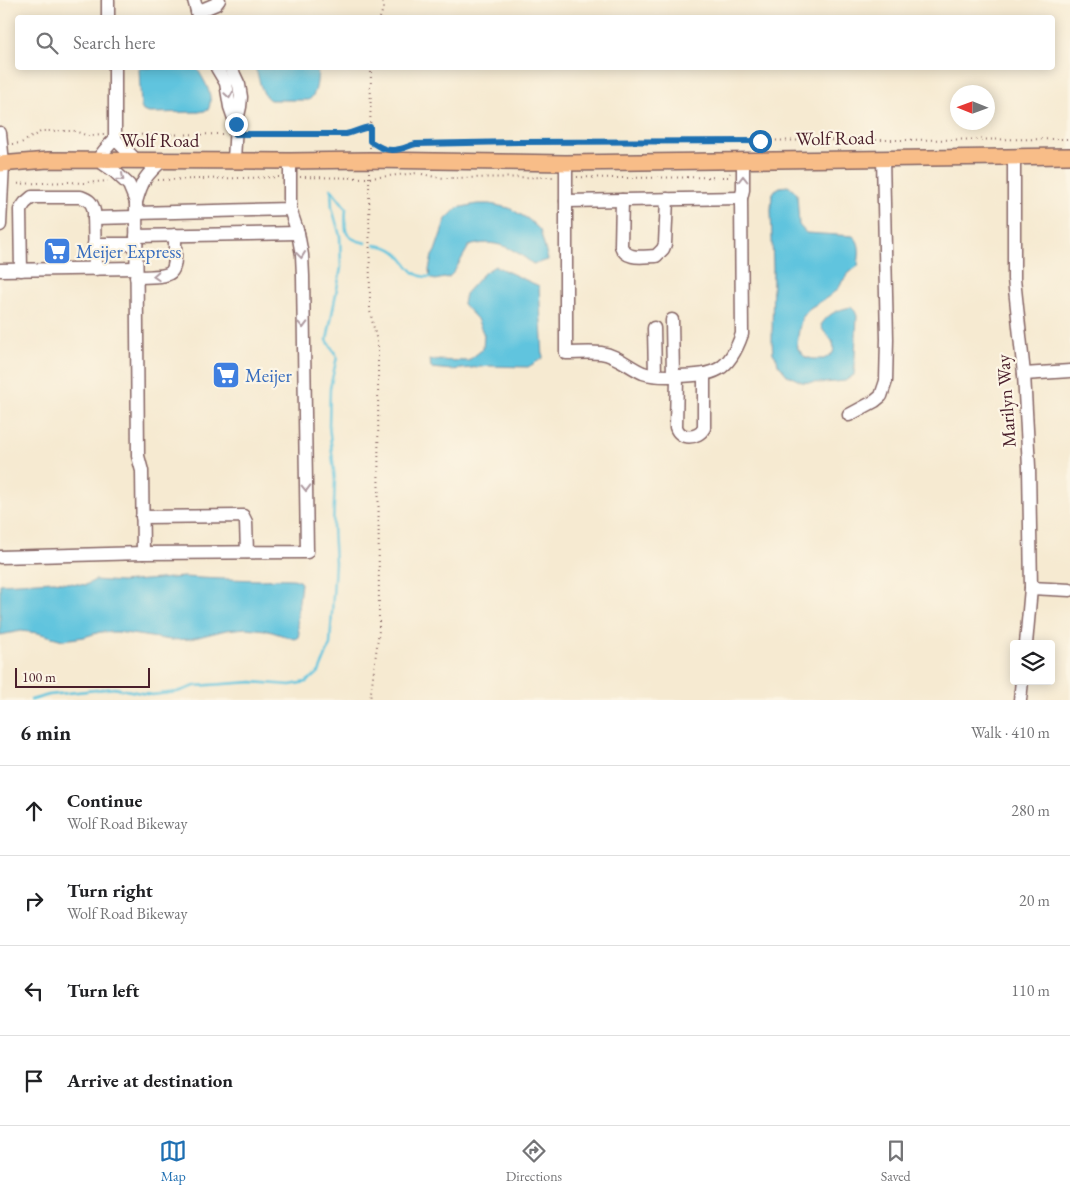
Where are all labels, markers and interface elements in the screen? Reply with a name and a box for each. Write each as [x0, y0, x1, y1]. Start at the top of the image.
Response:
search box [15, 15, 1055, 70]
icon: search [33, 29, 61, 57]
text: Search here [73, 30, 155, 55]
north arrow [950, 85, 995, 130]
one-way arrow [223, 91, 233, 99]
route end [225, 113, 248, 136]
street label: Wolf Road [795, 125, 875, 151]
street label: Wolf Road [121, 128, 200, 153]
route start [749, 130, 772, 153]
one-way arrow [116, 172, 125, 181]
one-way arrow [738, 175, 748, 182]
supermarket icon: Meijer Express [42, 236, 72, 266]
place label: Meijer Express [76, 239, 181, 264]
one-way arrow [295, 251, 306, 259]
one-way arrow [152, 271, 160, 281]
one-way arrow [298, 322, 308, 329]
street label: Marilyn Way [990, 353, 1022, 448]
supermarket icon: Meijer [211, 360, 241, 390]
place label: Meijer [245, 363, 293, 388]
one-way arrow [301, 484, 311, 492]
map controls [1010, 640, 1055, 685]
button: layers [1010, 640, 1055, 685]
scale bar [15, 665, 150, 688]
text: 100 m [22, 668, 56, 686]
text: 6 min [20, 719, 71, 746]
text: Walk · 410 m [971, 722, 1050, 743]
text: Continue [67, 788, 142, 813]
icon: ahead [20, 797, 48, 825]
text: 280 m [1011, 800, 1050, 821]
text: Wolf Road Bikeway [67, 813, 188, 834]
text: Turn right [67, 878, 153, 903]
icon: right [20, 887, 48, 915]
text: 20 m [1019, 890, 1050, 911]
text: Wolf Road Bikeway [67, 903, 188, 924]
icon: left [20, 977, 48, 1005]
text: Turn left [67, 978, 139, 1003]
text: 110 m [1011, 980, 1050, 1001]
icon: arrive [20, 1067, 48, 1095]
text: Arrive at destination [67, 1068, 233, 1093]
tab: Map [159, 1137, 187, 1185]
tab: Directions [506, 1137, 562, 1185]
tab: Saved [881, 1137, 911, 1185]

